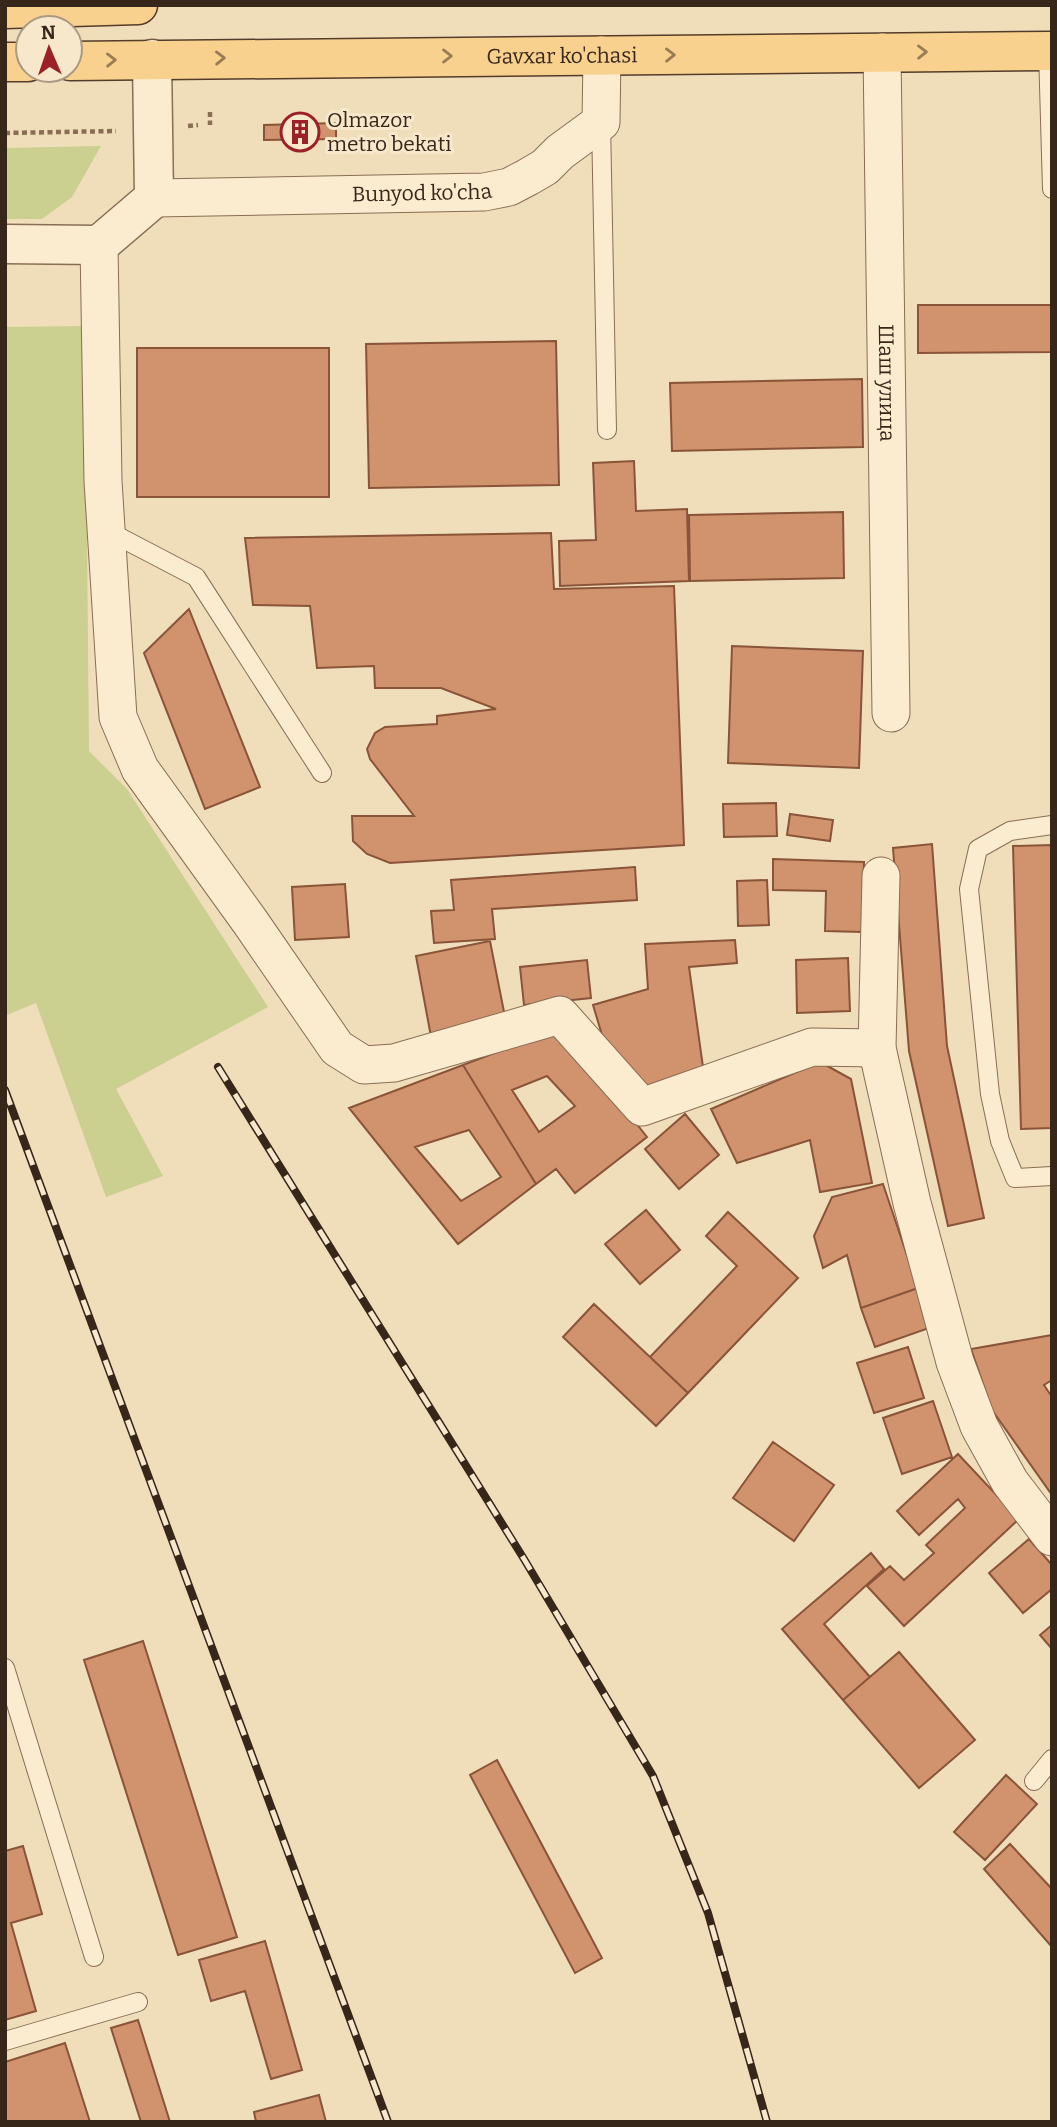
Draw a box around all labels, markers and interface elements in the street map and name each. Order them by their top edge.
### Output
north arrow [14,14,84,84]
text: N [41,21,56,44]
street label: Gavxar ko'chasi [486,42,638,70]
one-way arrow [917,44,928,60]
one-way arrow [665,47,676,62]
one-way arrow [443,48,453,64]
one-way arrow [215,50,226,66]
one-way arrow [106,52,117,67]
place label: Olmazor metro bekati [327,107,452,157]
building icon: Olmazor metro bekati [279,111,321,153]
street label: Bunyod ko'cha [352,178,495,207]
street label: Шаш улица [873,324,900,442]

